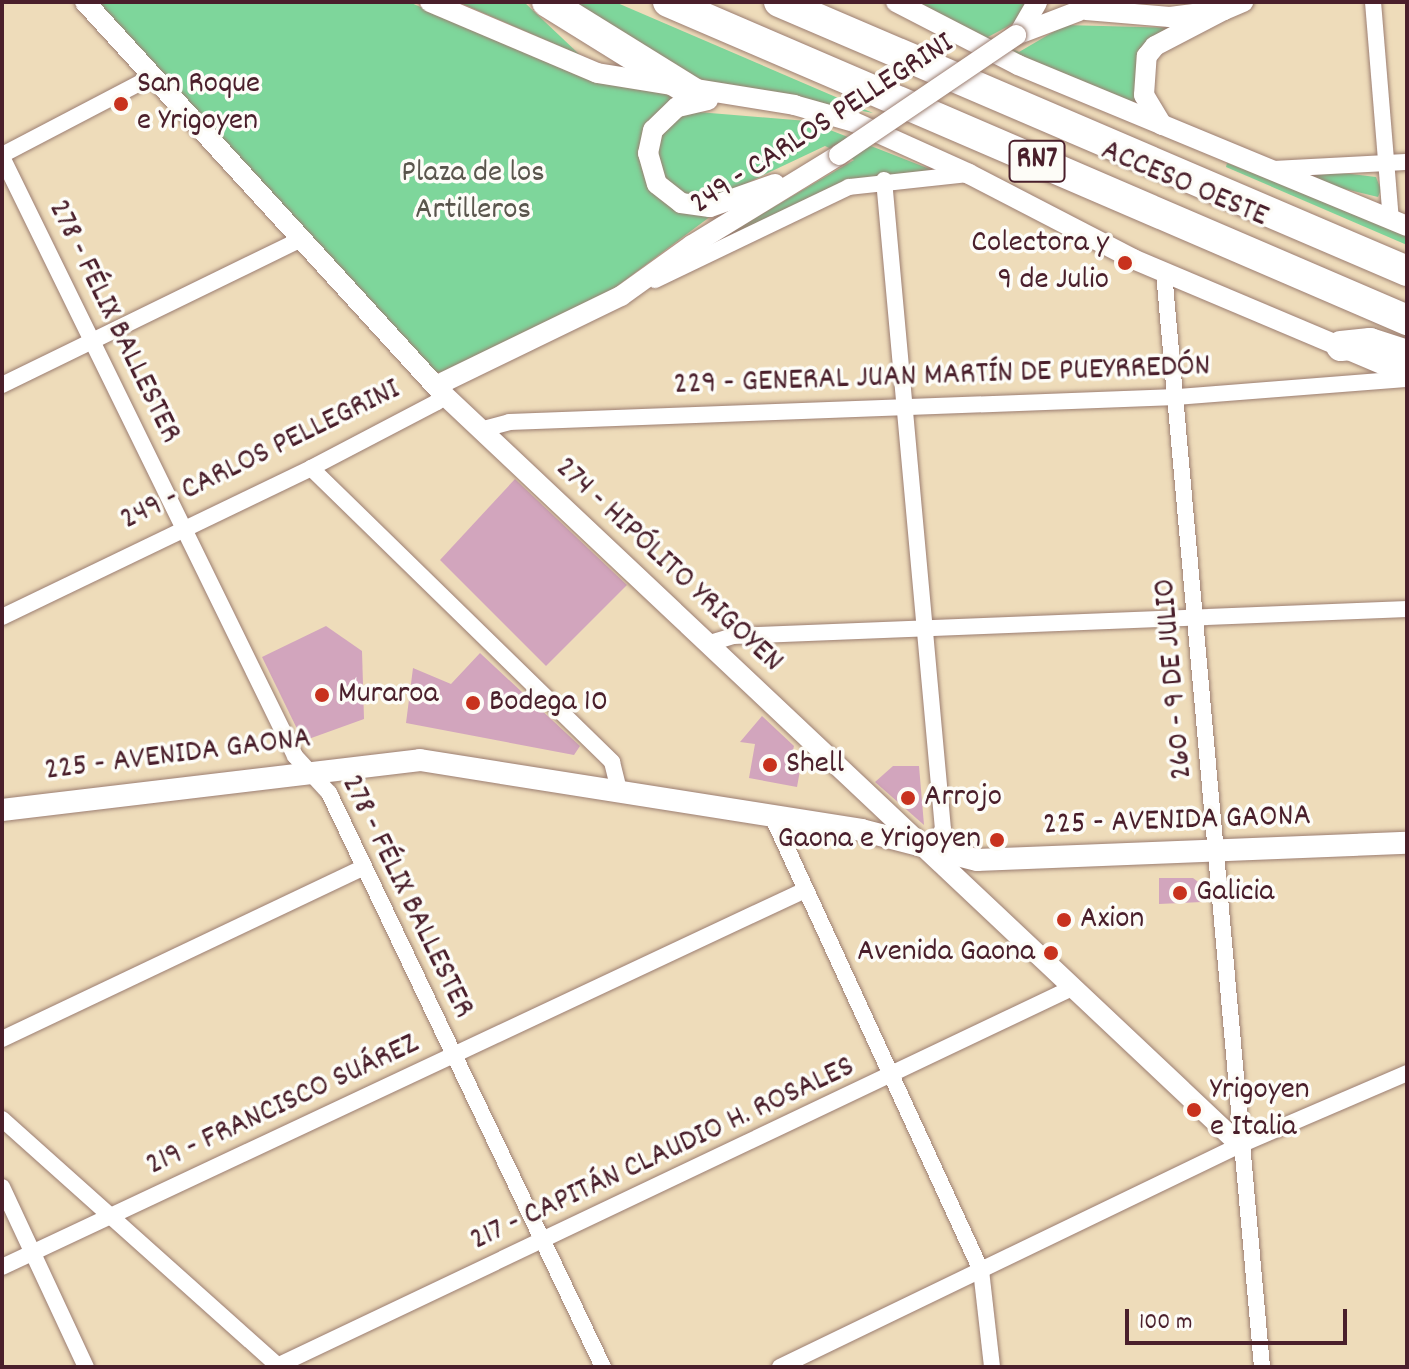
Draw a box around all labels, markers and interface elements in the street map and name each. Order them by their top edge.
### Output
street label: 249 - CARLOS PELLEGRINI [684,25,962,225]
place label: San Roque e Yrigoyen [137,67,260,142]
marker: San Roque e Yrigoyen [112,95,130,113]
street label: ACCESO OESTE [1095,133,1273,237]
road number: RN7 [1007,135,1067,187]
park label: Plaza de los Artilleros [401,156,545,231]
street label: 278 - FÉLIX BALLESTER [38,194,188,450]
place label: Colectora y 9 de Julio [971,226,1109,301]
marker: Colectora y 9 de Julio [1116,254,1134,272]
street label: 229 - GENERAL JUAN MARTÍN DE PUEYRREDÓN [673,348,1211,406]
street label: 249 - CARLOS PELLEGRINI [115,372,407,540]
street label: 274 - HIPÓLITO YRIGOYEN [546,450,790,682]
street label: 260 - 9 DE JULIO [1147,577,1203,781]
place label: Muraroa [338,676,439,714]
place label: Bodega 10 [489,684,608,722]
marker: Muraroa [313,686,331,704]
marker: Bodega 10 [464,694,482,712]
street label: 225 - AVENIDA GAONA [43,721,313,791]
place label: Shell [786,746,844,784]
marker: Shell [761,756,779,774]
street label: 278 - FÉLIX BALLESTER [331,769,481,1025]
place label: Arrojo [924,779,1002,817]
marker: Arrojo [899,789,917,807]
street label: 225 - AVENIDA GAONA [1042,798,1312,846]
place label: Gaona e Yrigoyen [778,821,981,859]
marker: Gaona e Yrigoyen [988,831,1006,849]
place label: Galicia [1196,874,1274,912]
marker: Galicia [1171,884,1189,902]
place label: Axion [1080,901,1144,939]
marker: Axion [1055,911,1073,929]
place label: Avenida Gaona [857,934,1035,972]
marker: Avenida Gaona [1042,944,1060,962]
street label: 219 - FRANCISCO SUÁREZ [141,1026,425,1186]
street label: 217 - CAPITÁN CLAUDIO H. ROSALES [465,1049,861,1261]
place label: Yrigoyen e Italia [1210,1073,1310,1148]
marker: Yrigoyen e Italia [1185,1101,1203,1119]
scale bar [1129,1293,1351,1343]
text: 100 m [1139,1306,1192,1340]

